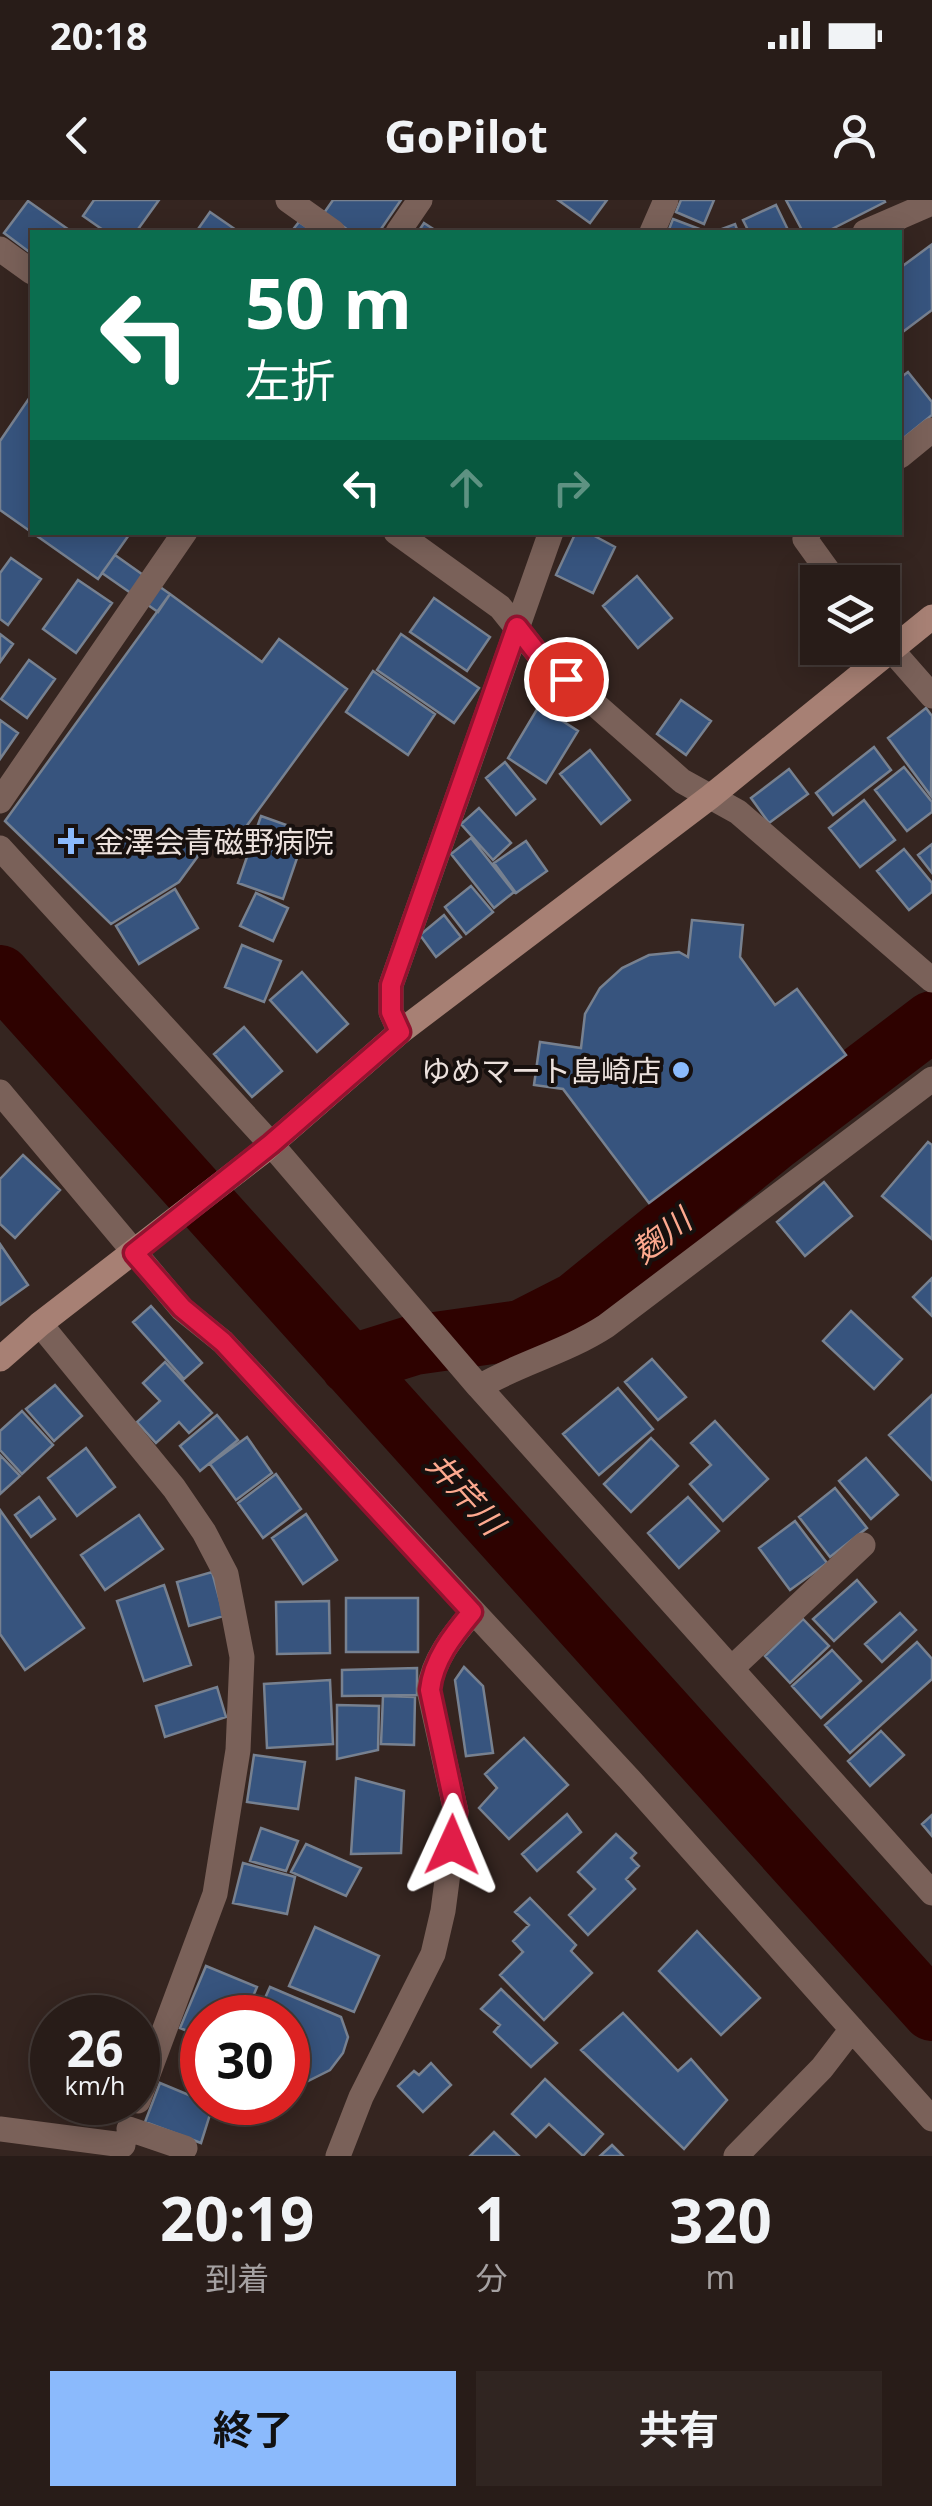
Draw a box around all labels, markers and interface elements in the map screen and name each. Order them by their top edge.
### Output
text: 20:18 [50,9,148,61]
text: GoPilot [384,105,548,166]
icon: back [50,108,105,163]
icon: person [827,108,882,163]
text: 50 m [245,254,412,350]
icon: left [80,270,210,400]
text: 左折 [245,349,335,410]
icon: left [334,460,389,515]
icon: ahead [439,460,494,515]
icon: right [544,460,599,515]
map controls [800,565,900,665]
button: layers [800,565,900,665]
pin [524,637,609,722]
icon: arrive [539,652,594,707]
place label: 金澤会青磁野病院 [94,821,334,862]
marker: 金澤会青磁野病院 [58,828,84,854]
place label: ゆめマート島崎店 [421,1050,661,1091]
marker: ゆめマート島崎店 [670,1059,692,1081]
water label: 麹川 [623,1197,702,1272]
water label: 井芹川 [418,1443,516,1545]
position arrow [400,1793,504,1897]
speed limit sign: 30 [180,1995,310,2125]
text: 26 [66,2014,124,2082]
text: km/h [65,2068,125,2102]
text: 20:19 [160,2177,314,2259]
text: 1 [475,2177,509,2259]
text: 320 [669,2179,772,2261]
text: m [706,2255,735,2298]
text: 到着 [205,2256,269,2299]
text: 分 [476,2256,508,2299]
button: 終了 [50,2371,456,2486]
button: 共有 [476,2371,882,2486]

